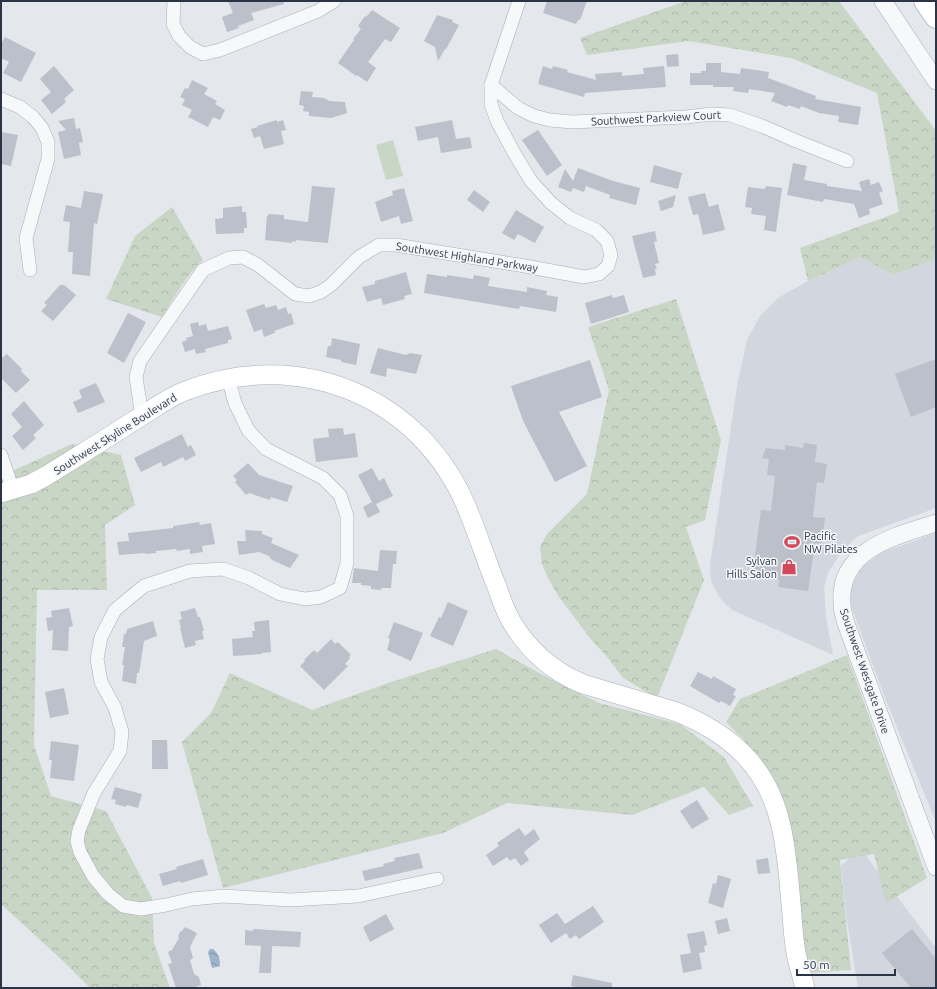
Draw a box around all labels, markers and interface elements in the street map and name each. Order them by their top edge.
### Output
street label: Southwest Parkview Court [591,109,722,127]
street label: Southwest Highland Parkway [395,240,539,274]
street label: Southwest Skyline Boulevard [51,391,179,477]
place label: Pacific NW Pilates [804,530,858,555]
sports icon: Pacific NW Pilates [783,533,801,551]
place label: Sylvan Hills Salon [727,555,777,580]
shop icon: Sylvan Hills Salon [780,558,798,576]
street label: Southwest Westgate Drive [838,607,892,735]
scale bar [797,951,895,977]
text: 50 m [803,958,830,971]

